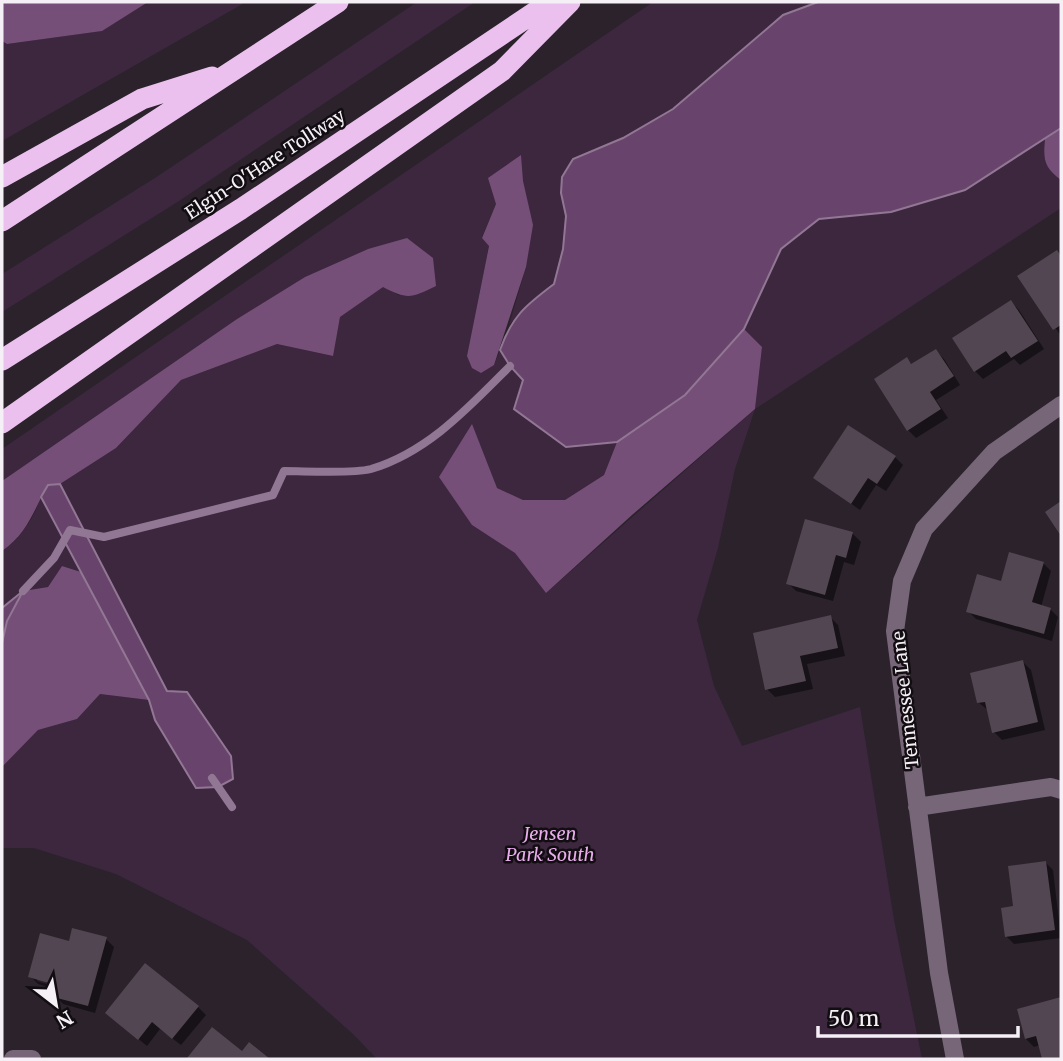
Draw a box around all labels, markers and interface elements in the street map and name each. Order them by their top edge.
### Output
street label: Elgin-O'Hare Tollway [181,103,350,224]
street label: Tennessee Lane [886,630,924,770]
park label: Jensen Park South [505,822,595,866]
north arrow [21,970,91,1040]
scale bar [818,995,1018,1038]
text: N [52,1005,77,1034]
text: 50 m [828,1005,879,1032]

